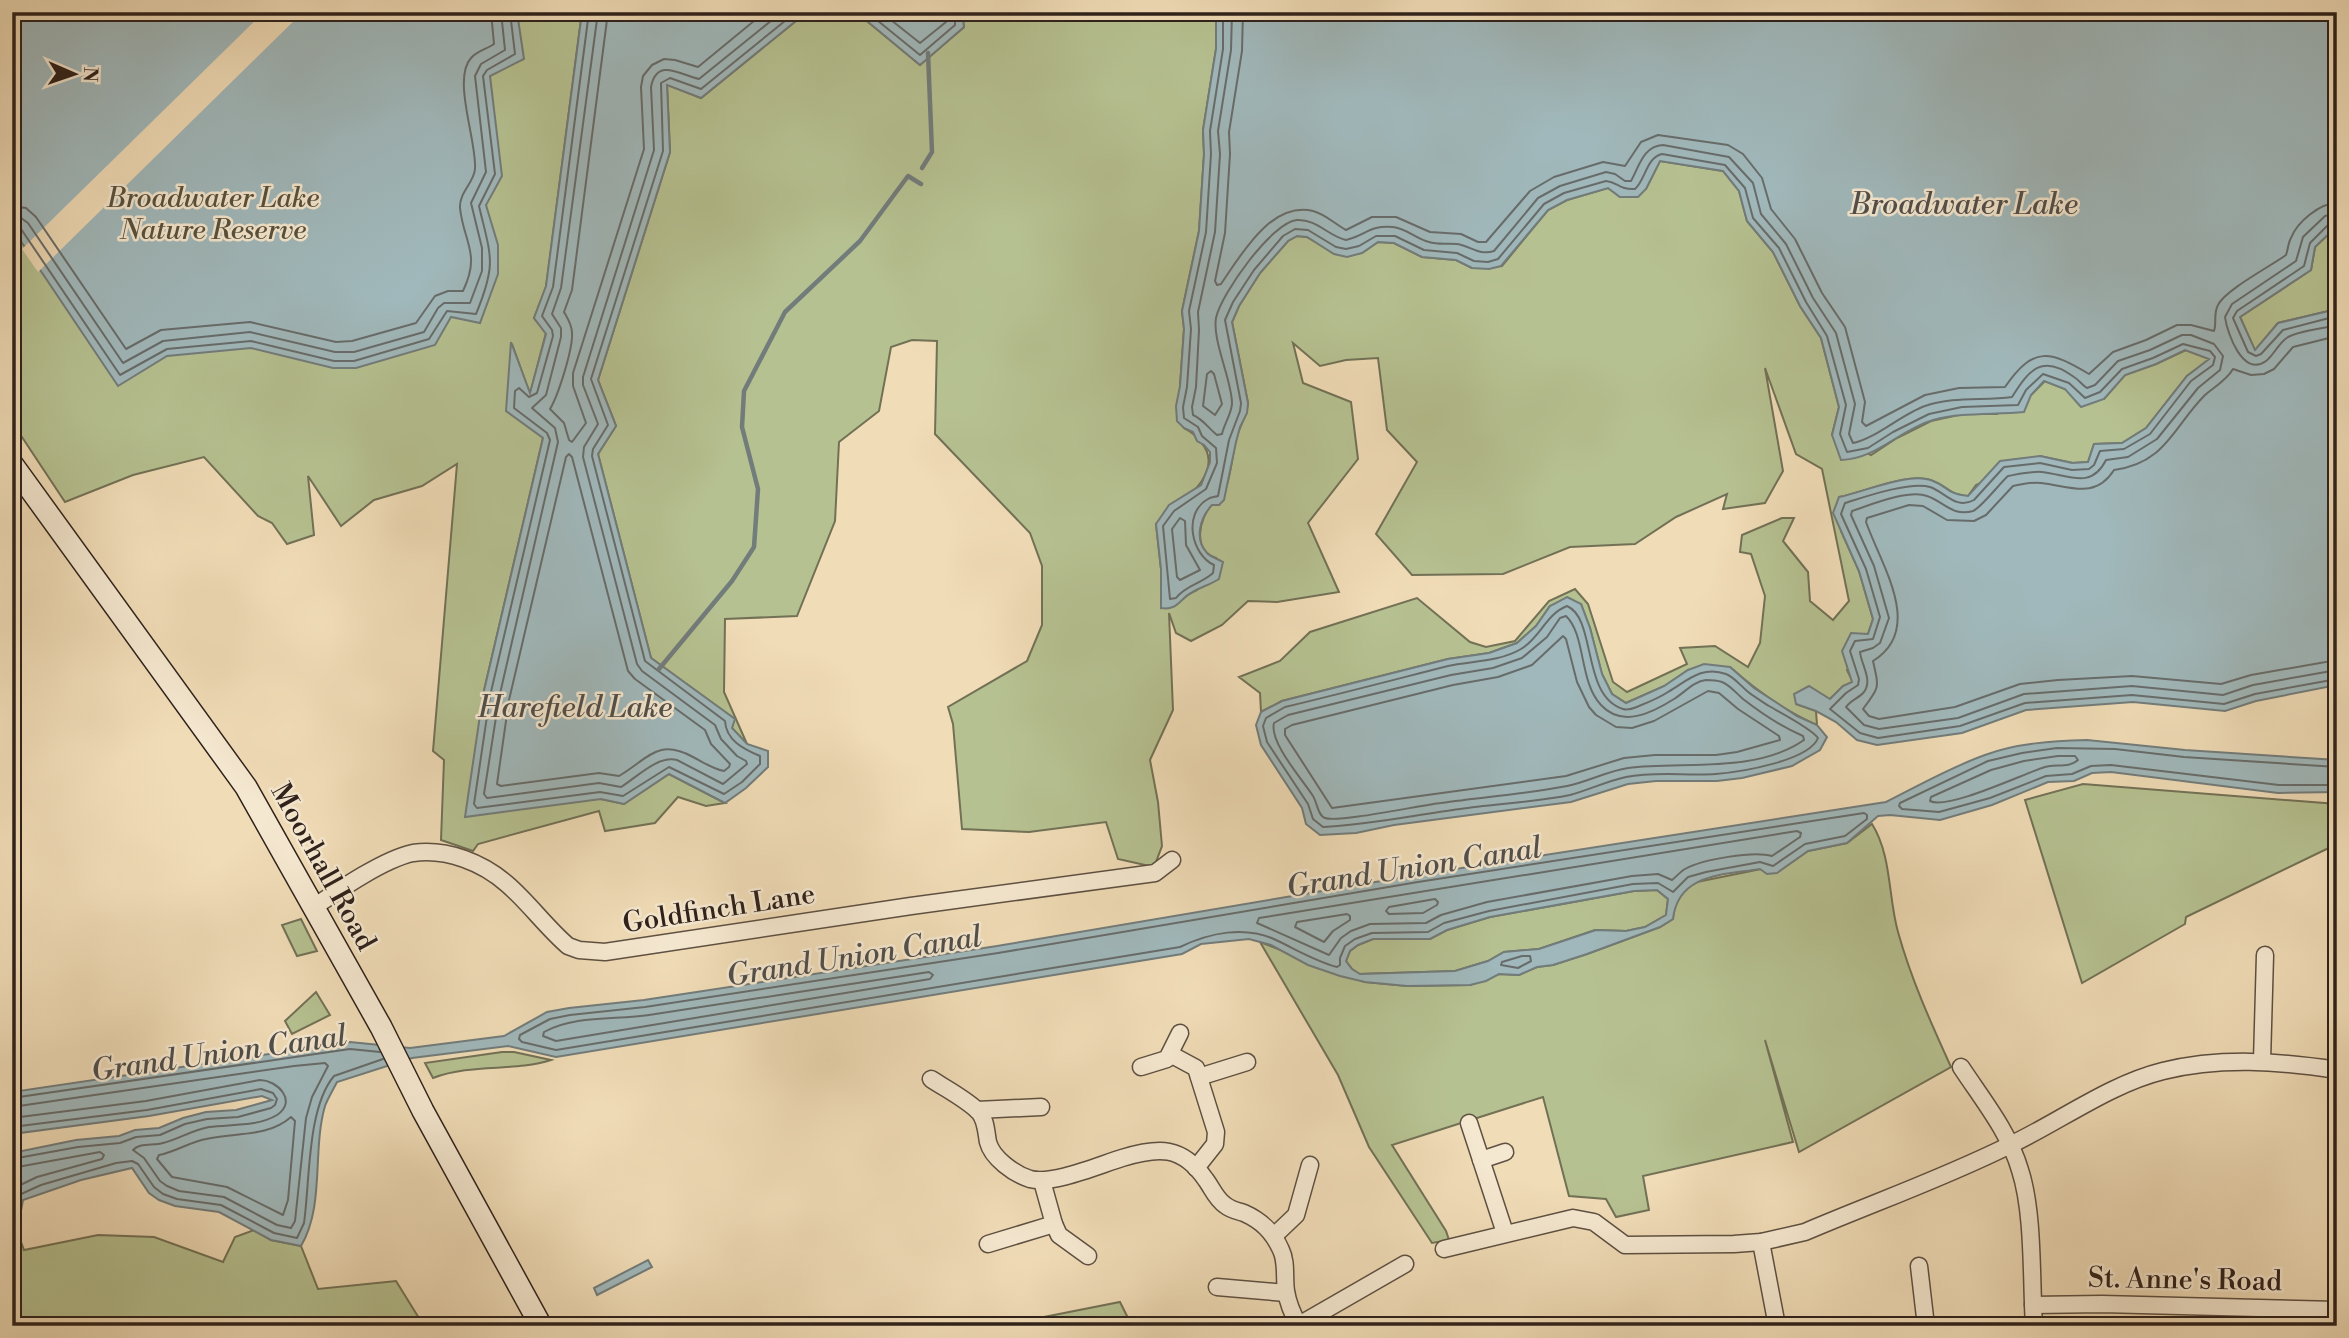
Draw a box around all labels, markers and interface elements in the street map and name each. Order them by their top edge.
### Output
north arrow [38,38,108,108]
text: N [78,67,102,82]
park label: Broadwater Lake Nature Reserve [106,181,319,248]
water label: Broadwater Lake [1849,186,2078,224]
water label: Harefield Lake [477,689,672,727]
street label: Moorhall Road [263,777,383,957]
water label: Grand Union Canal [1284,829,1545,907]
street label: Goldfinch Lane [620,877,818,941]
water label: Grand Union Canal [724,918,985,996]
water label: Grand Union Canal [89,1017,350,1091]
street label: St. Anne's Road [2088,1261,2282,1299]

